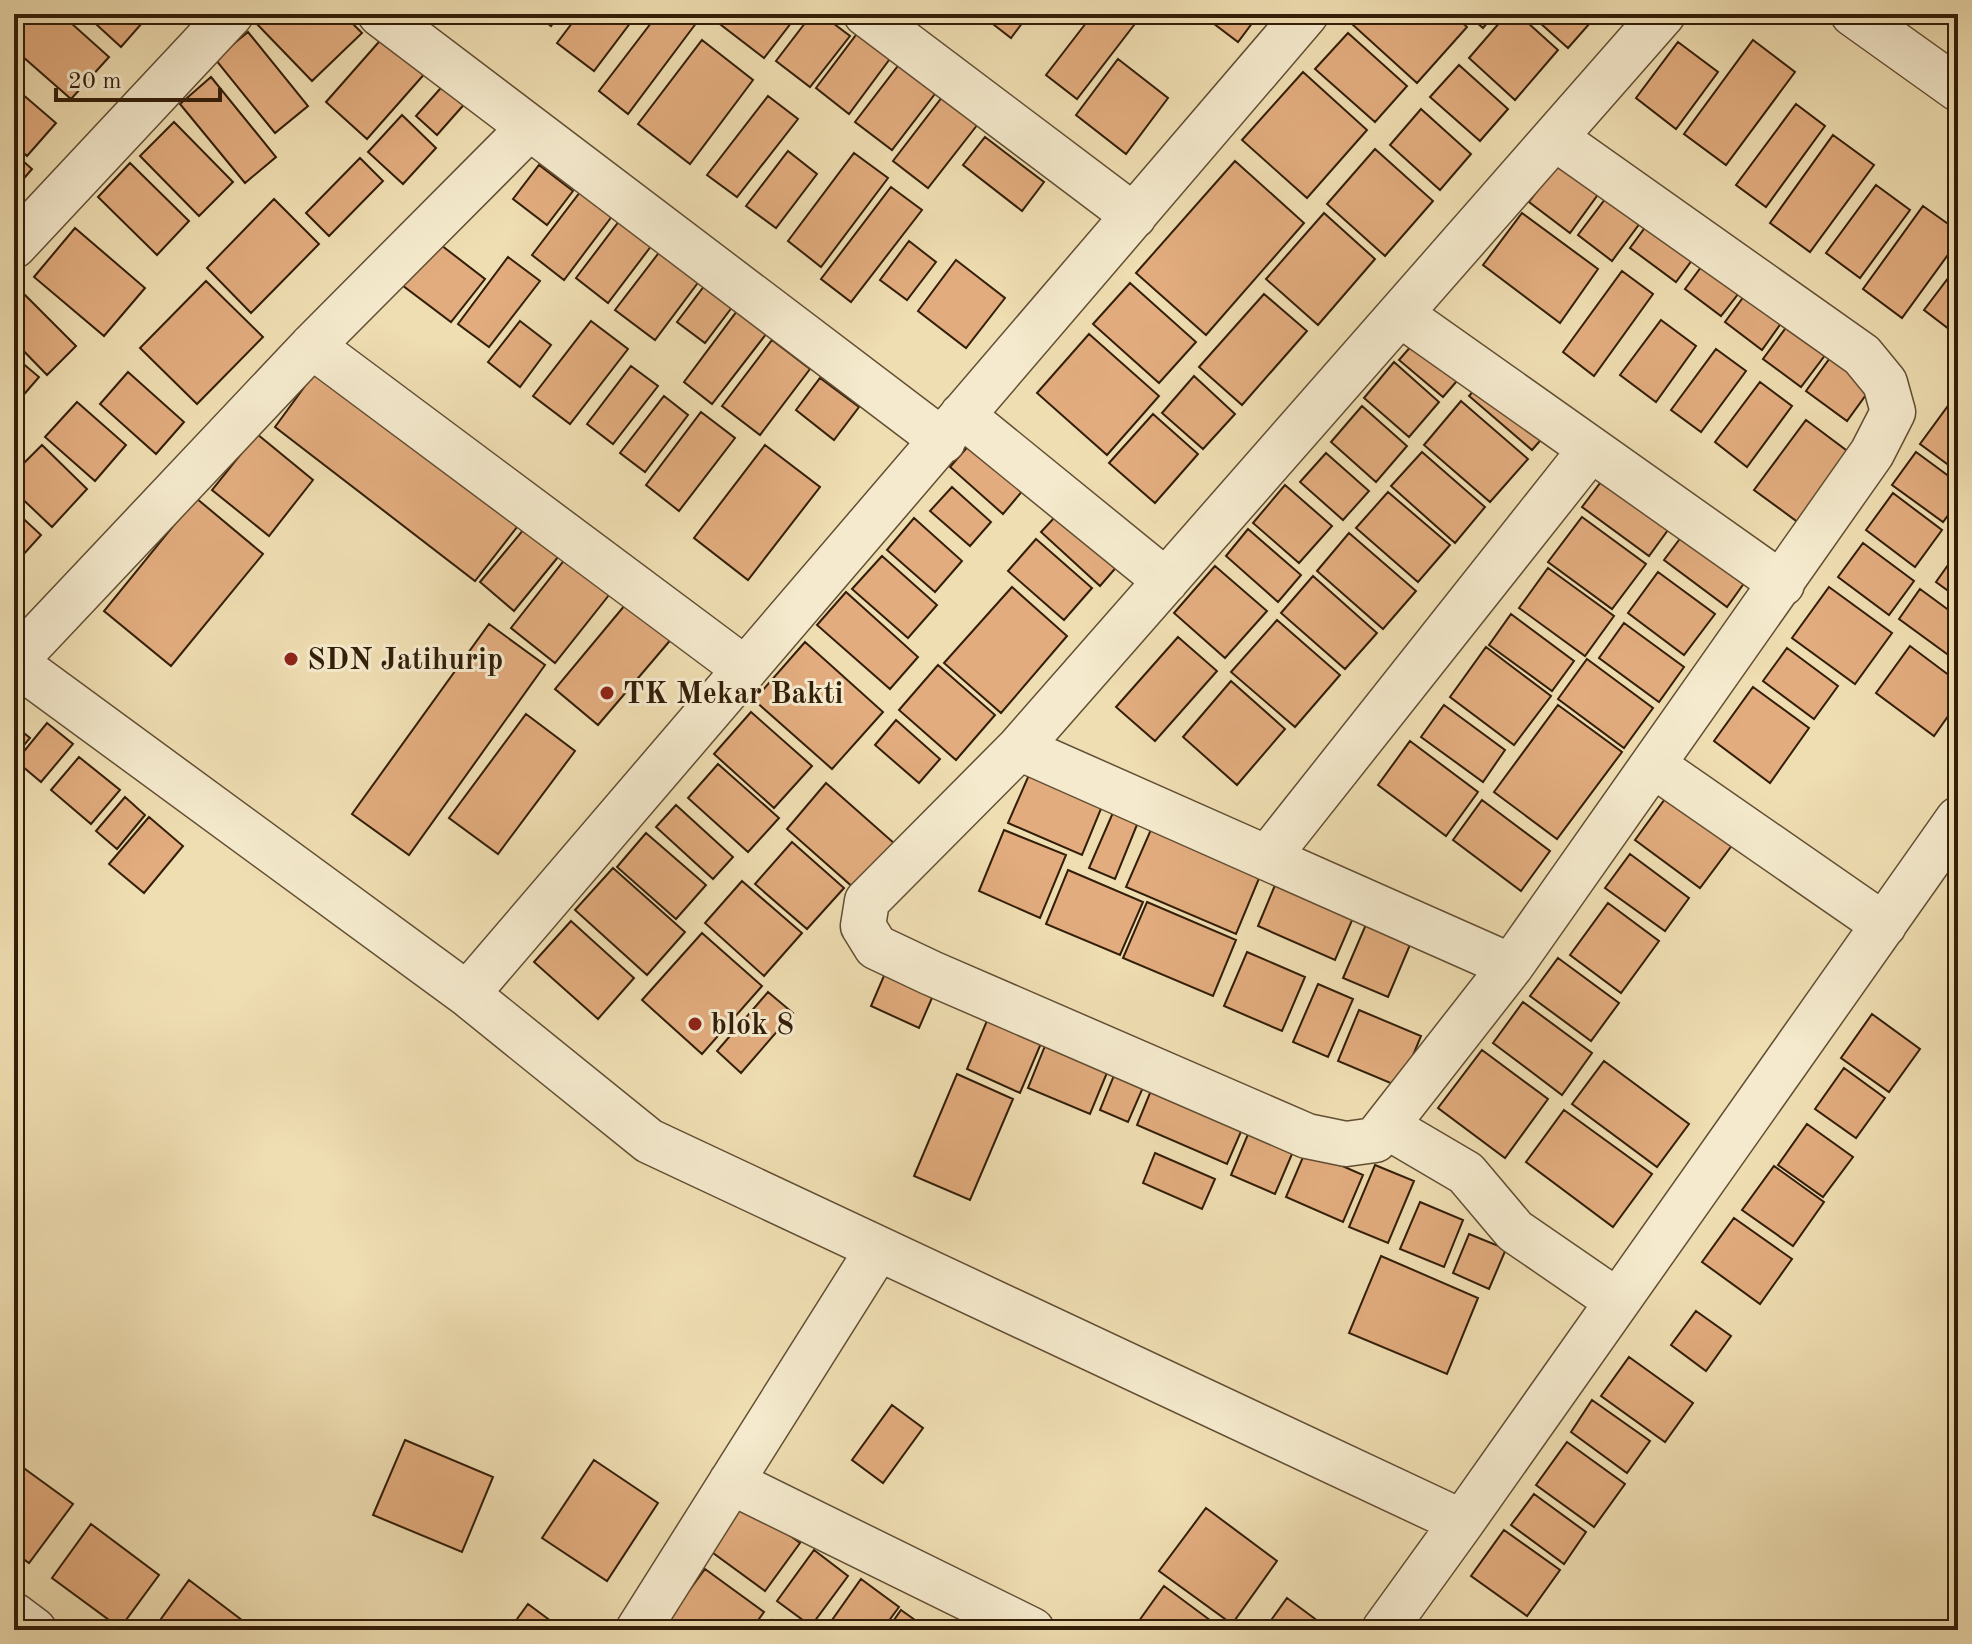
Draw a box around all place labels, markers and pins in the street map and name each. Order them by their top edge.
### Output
place label: SDN Jatihurip [307,646,503,676]
marker: SDN Jatihurip [282,650,300,668]
place label: TK Mekar Bakti [623,680,843,710]
marker: TK Mekar Bakti [598,684,616,702]
place label: blok 8 [711,1011,794,1041]
marker: blok 8 [686,1015,704,1033]

